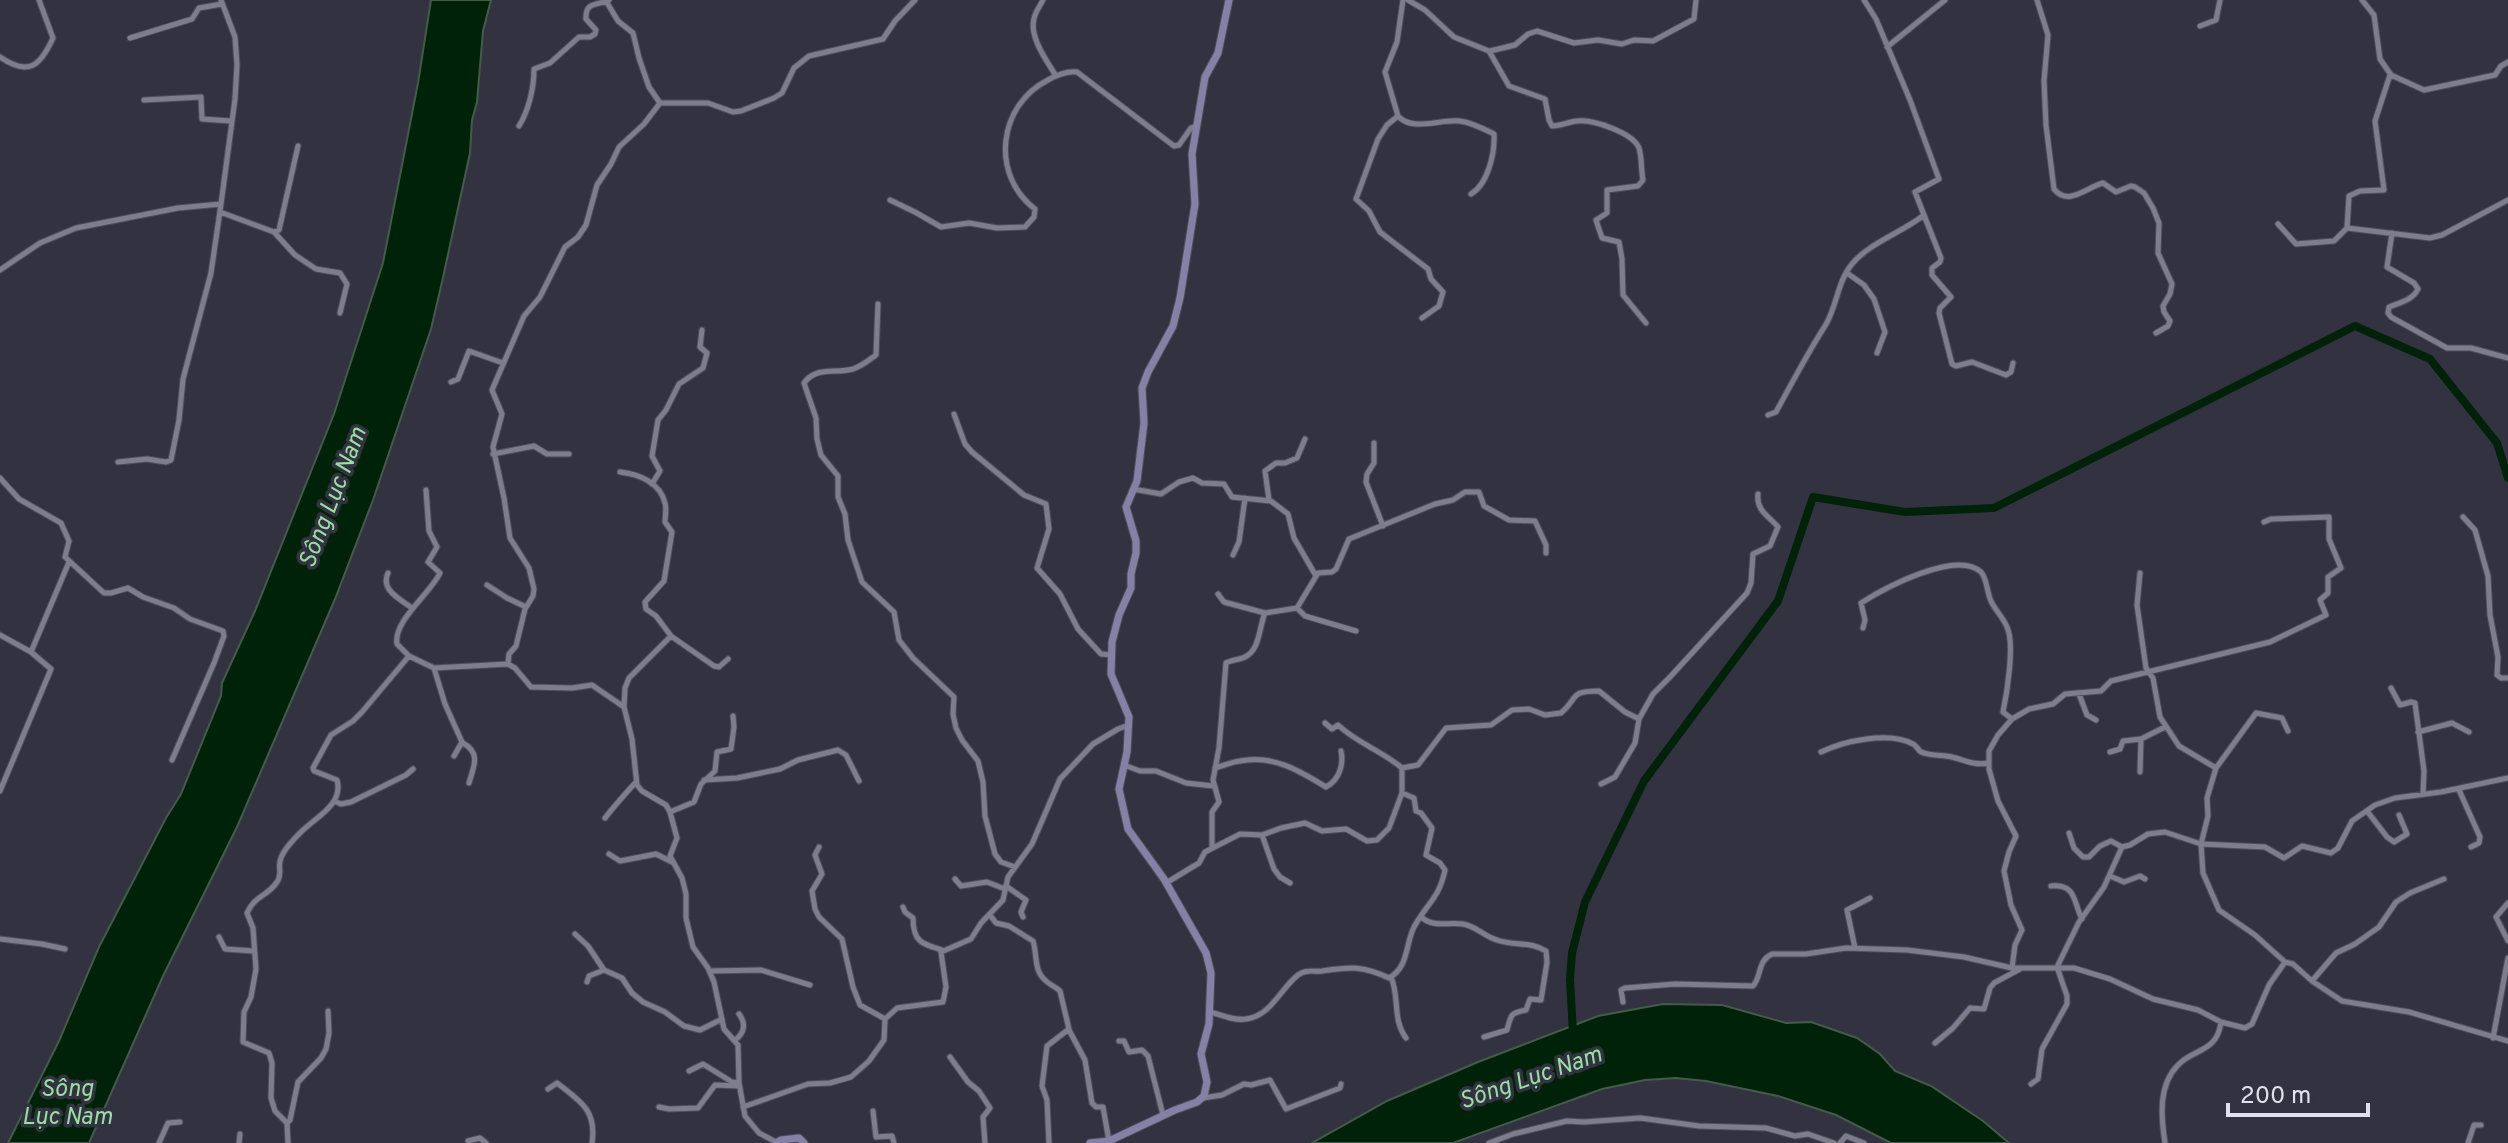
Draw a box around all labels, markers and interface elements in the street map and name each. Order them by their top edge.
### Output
water label: Sông Lục Nam [293,423,375,573]
water label: Sông Lục Nam [1456,1040,1607,1117]
scale bar [2228,1067,2368,1117]
water label: Sông Lục Nam [22,1075,113,1133]
text: 200 m [2240,1082,2311,1112]

